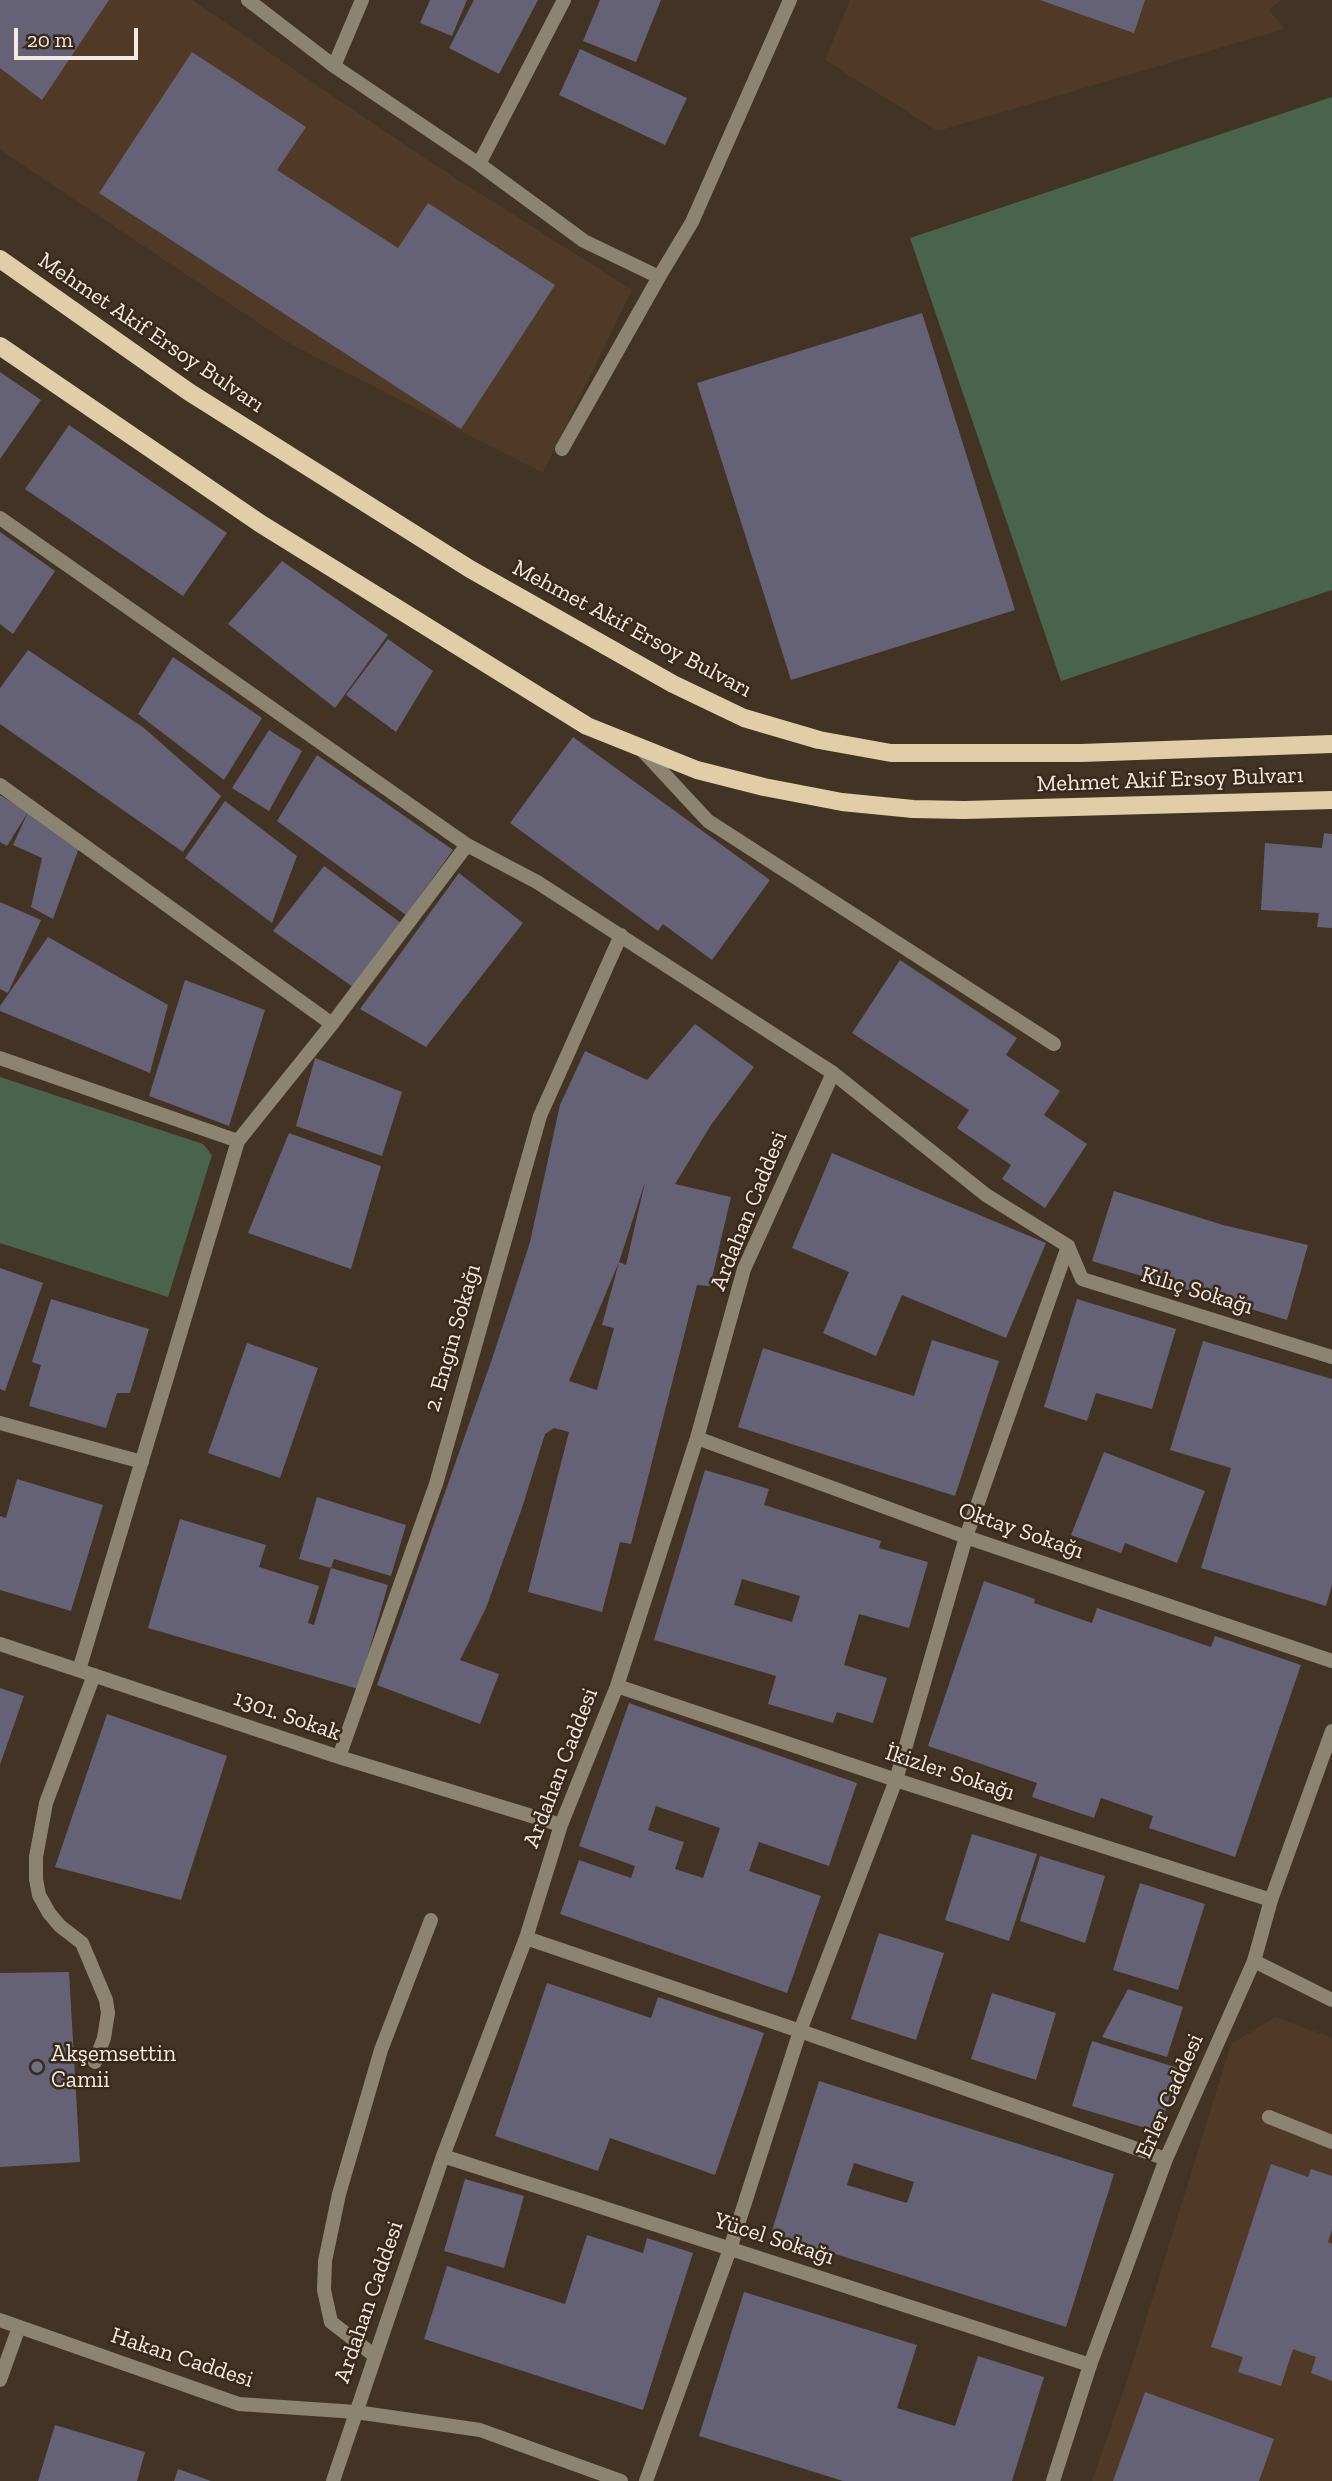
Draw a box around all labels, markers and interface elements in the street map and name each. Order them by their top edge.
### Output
scale bar [18,14,142,58]
text: 20 m [27,27,73,52]
street label: Mehmet Akif Ersoy Bulvarı [33,247,269,419]
street label: Mehmet Akif Ersoy Bulvarı [508,554,756,704]
street label: Mehmet Akif Ersoy Bulvarı [1036,762,1304,798]
street label: Ardahan Caddesi [705,1127,793,1295]
street label: 2. Engin Sokağı [419,1261,487,1415]
street label: Kılıç Sokağı [1138,1261,1256,1321]
street label: Oktay Sokağı [955,1497,1087,1565]
street label: Ardahan Caddesi [518,1684,604,1852]
street label: 1301. Sokak [230,1685,344,1747]
street label: İkizler Sokağı [882,1739,1018,1807]
street label: Erler Caddesi [1130,2029,1210,2163]
place label: Akşemsettin Camii [51,2040,176,2094]
marker: Akşemsettin Camii [29,2059,45,2075]
street label: Yücel Sokağı [710,2207,838,2271]
street label: Ardahan Caddesi [328,2218,410,2386]
street label: Hakan Caddesi [107,2322,257,2394]

